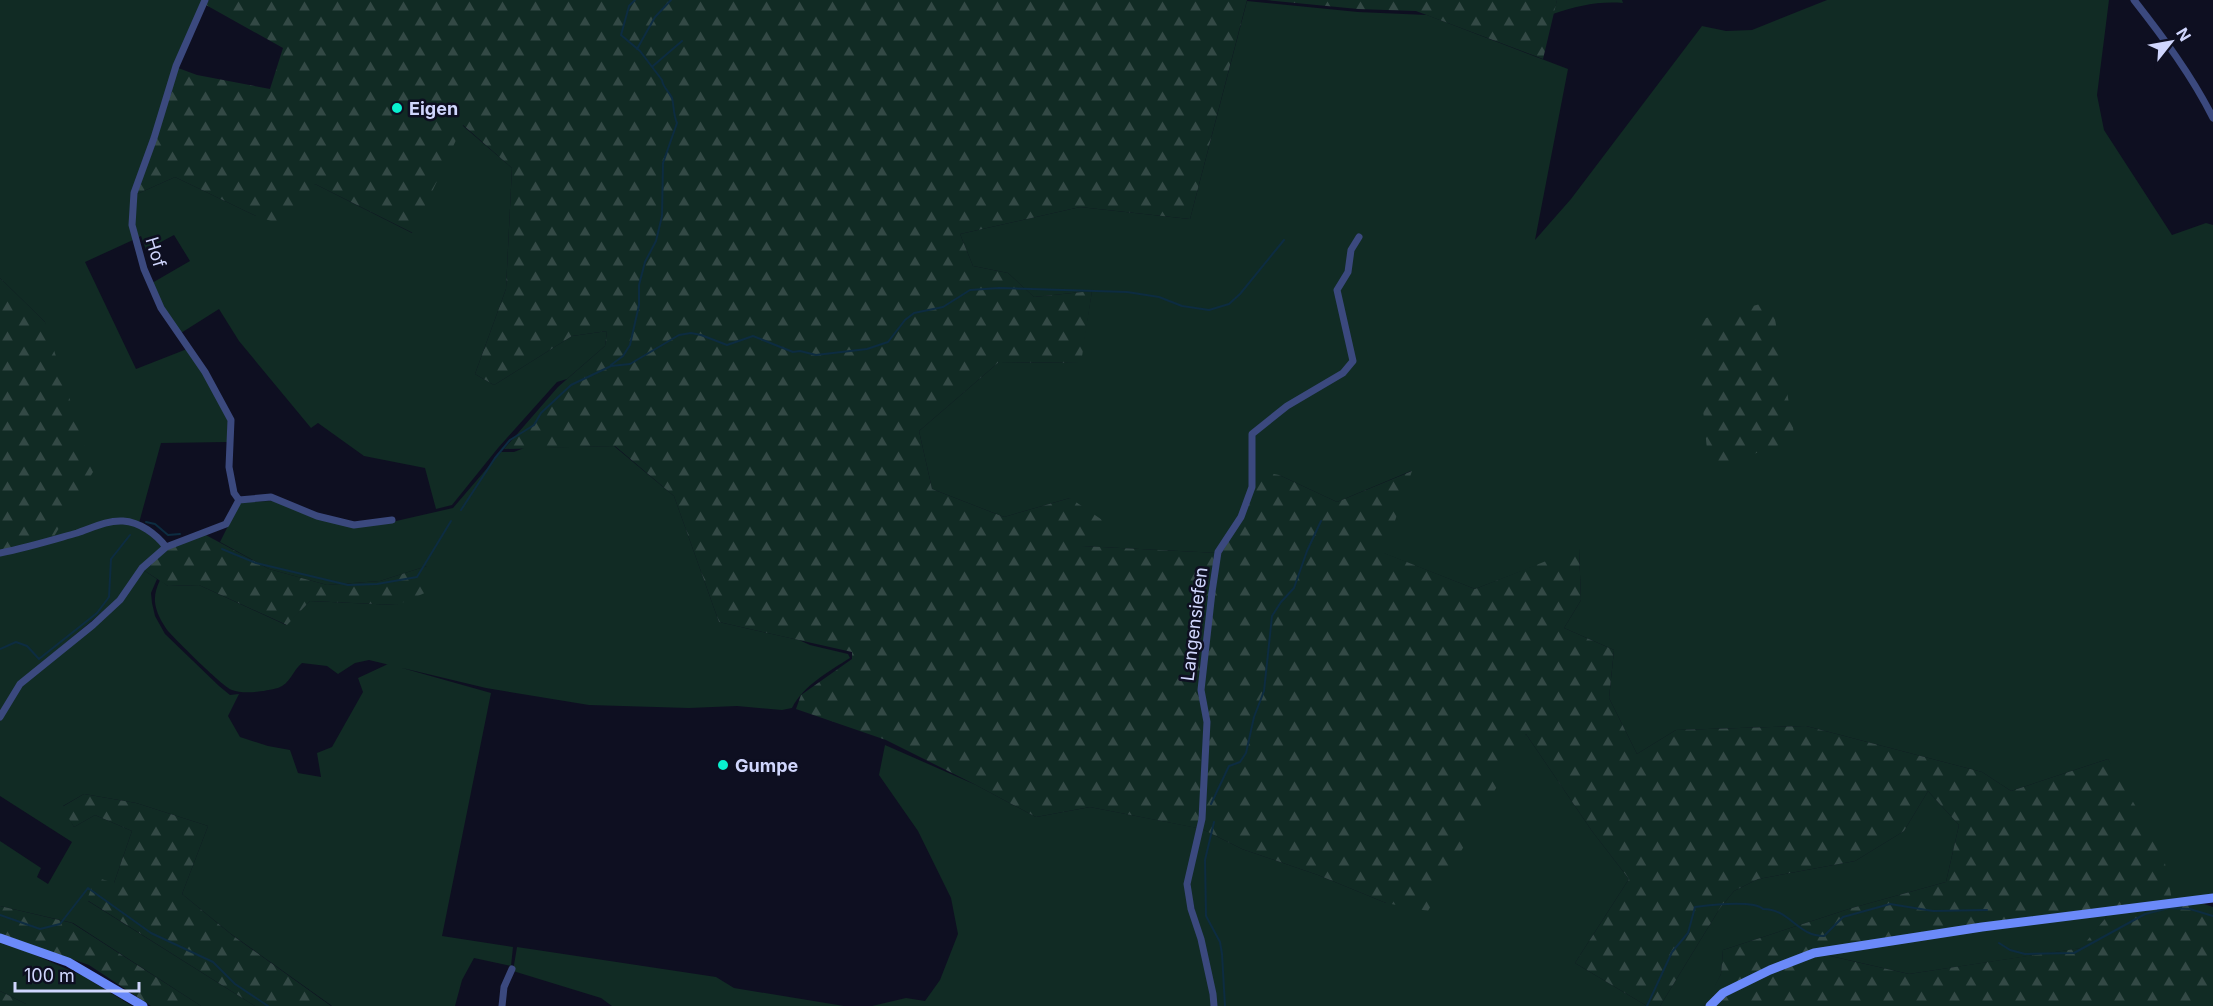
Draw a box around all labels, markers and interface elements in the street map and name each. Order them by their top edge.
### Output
north arrow [2141,12,2201,72]
text: N [2172,24,2196,45]
place label: Eigen [409,98,458,119]
marker: Eigen [390,101,404,115]
street label: Hof [141,234,171,270]
street label: Langensiefen [1177,566,1211,682]
place label: Gumpe [735,755,798,776]
marker: Gumpe [716,758,730,772]
scale bar [15,955,140,993]
text: 100 m [24,965,75,986]

